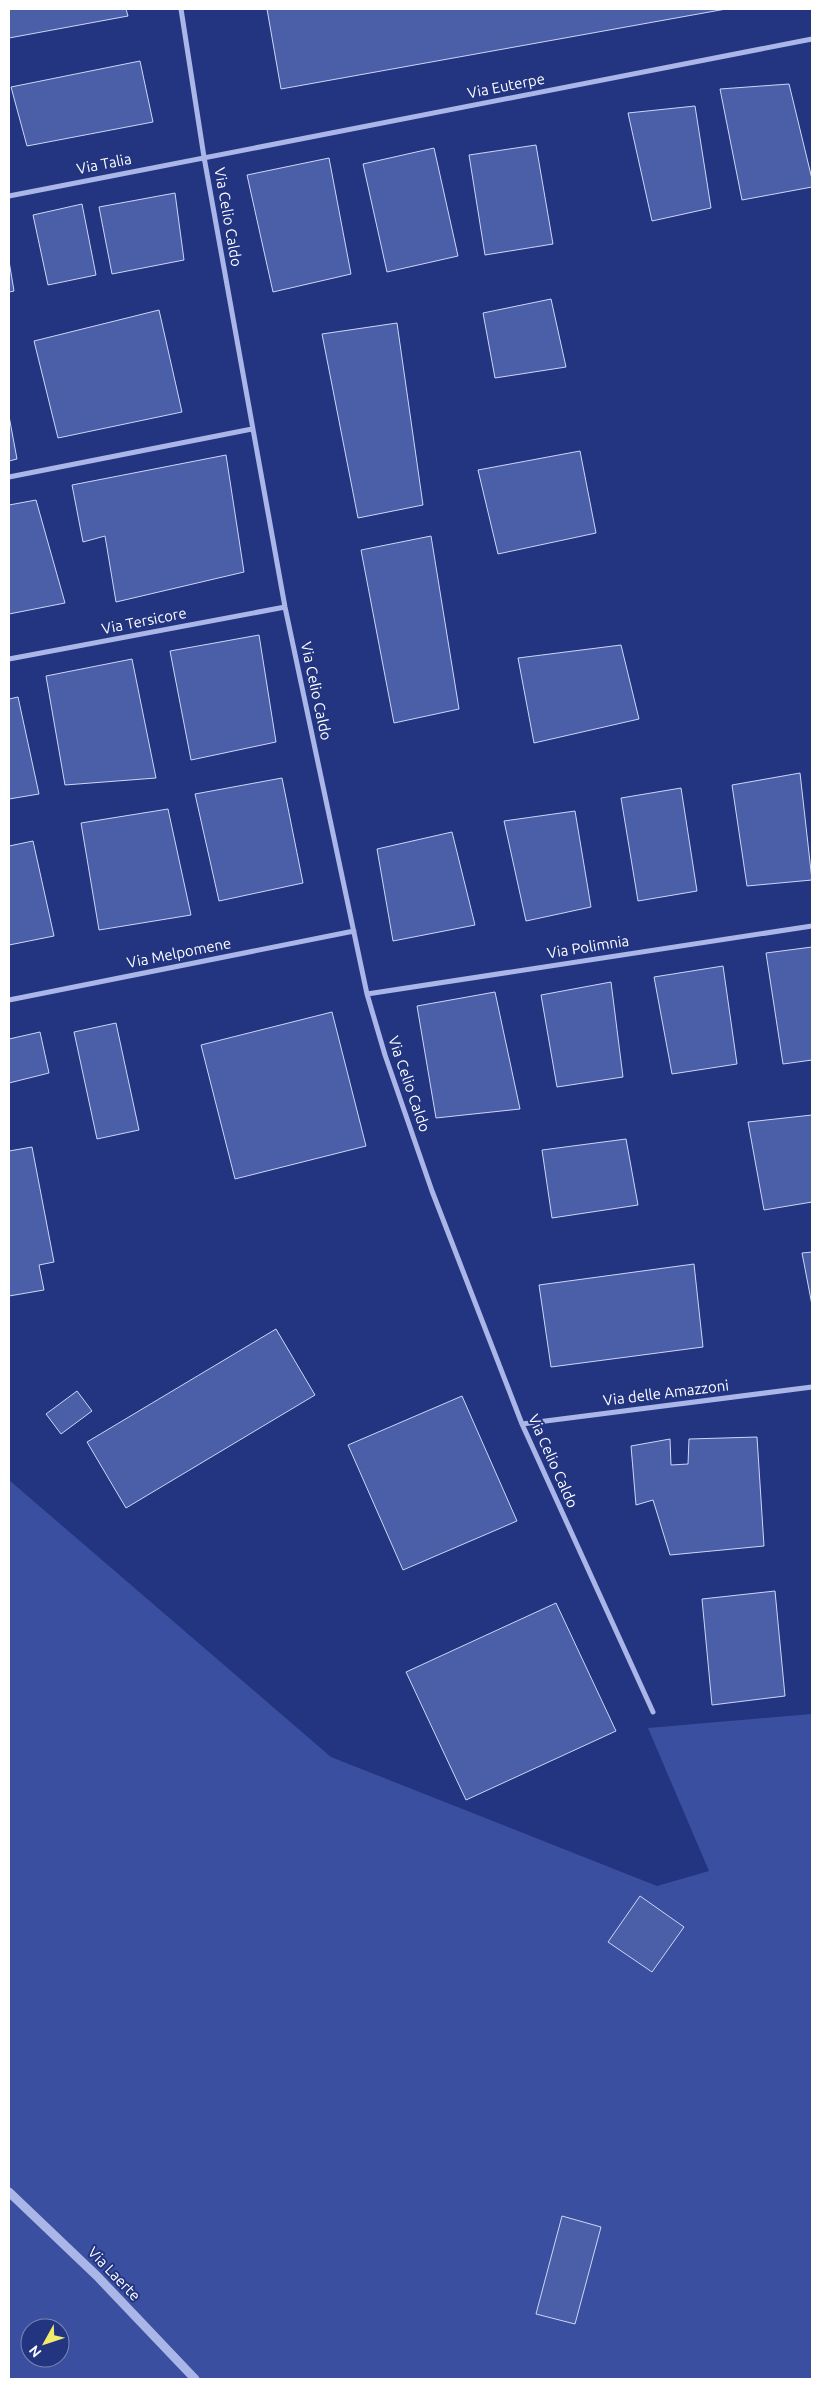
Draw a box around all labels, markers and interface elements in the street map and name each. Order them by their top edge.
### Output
street label: Via Euterpe [466,70,546,101]
street label: Via Talia [75,150,133,177]
street label: Via Celio Caldo [211,166,246,268]
street label: Via Tersicore [100,604,188,637]
street label: Via Celio Caldo [298,640,335,742]
street label: Via Polimnia [546,932,630,961]
street label: Via Melpomene [125,934,232,971]
street label: Via Celio Caldo [385,1034,434,1134]
street label: Via delle Amazzoni [602,1376,730,1409]
street label: Via Celio Caldo [525,1411,582,1510]
street label: Via Laerte [85,2243,144,2304]
north arrow [20,2318,70,2368]
text: N [26,2342,45,2361]

